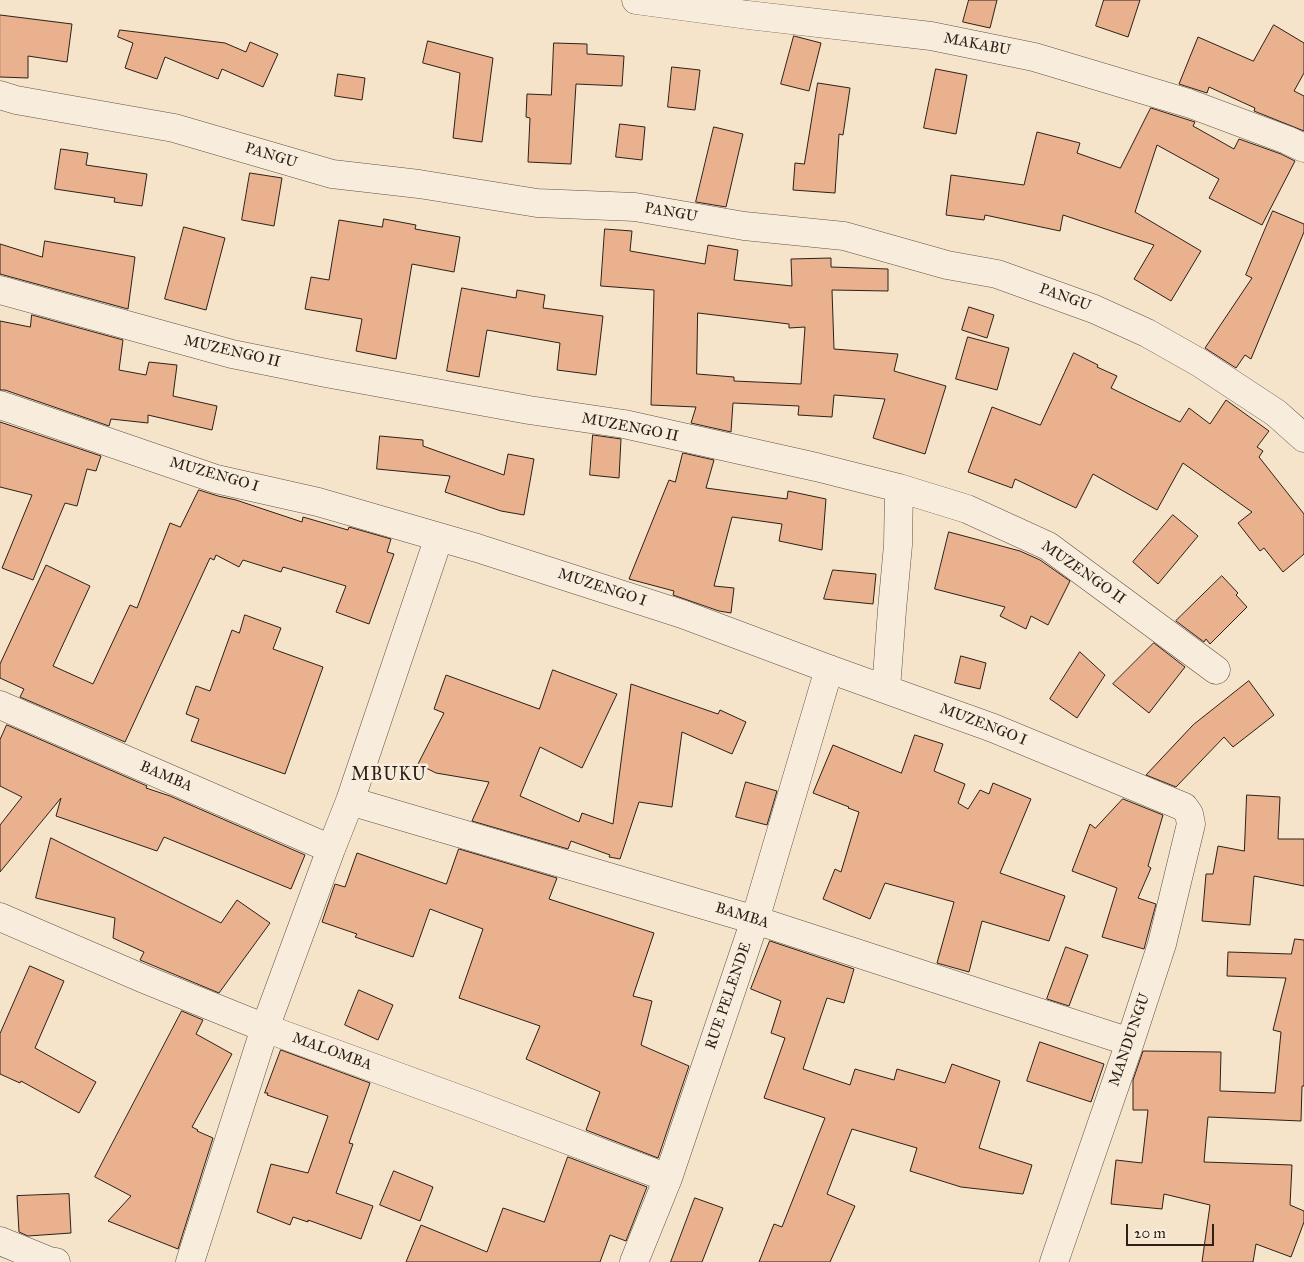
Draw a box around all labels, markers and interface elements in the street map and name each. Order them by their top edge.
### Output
street label: MAKABU [942,30,1012,60]
street label: PANGU [243,140,299,172]
street label: PANGU [643,199,699,227]
street label: PANGU [1037,280,1093,316]
street label: MUZENGO II [182,332,282,372]
street label: MUZENGO II [580,410,680,446]
street label: MUZENGO I [167,454,261,496]
street label: MUZENGO II [1038,537,1128,609]
street label: MUZENGO I [555,565,649,611]
street label: MUZENGO I [937,700,1029,750]
street label: BAMBA [137,758,195,796]
district label: MBUKU [350,765,428,787]
street label: BAMBA [713,899,771,933]
street label: RUE PELENDE [702,940,756,1052]
street label: MANDUNGU [1106,991,1154,1089]
street label: MALOMBA [290,1029,374,1075]
scale bar [1129,1214,1216,1246]
text: 20 m [1134,1224,1166,1242]

